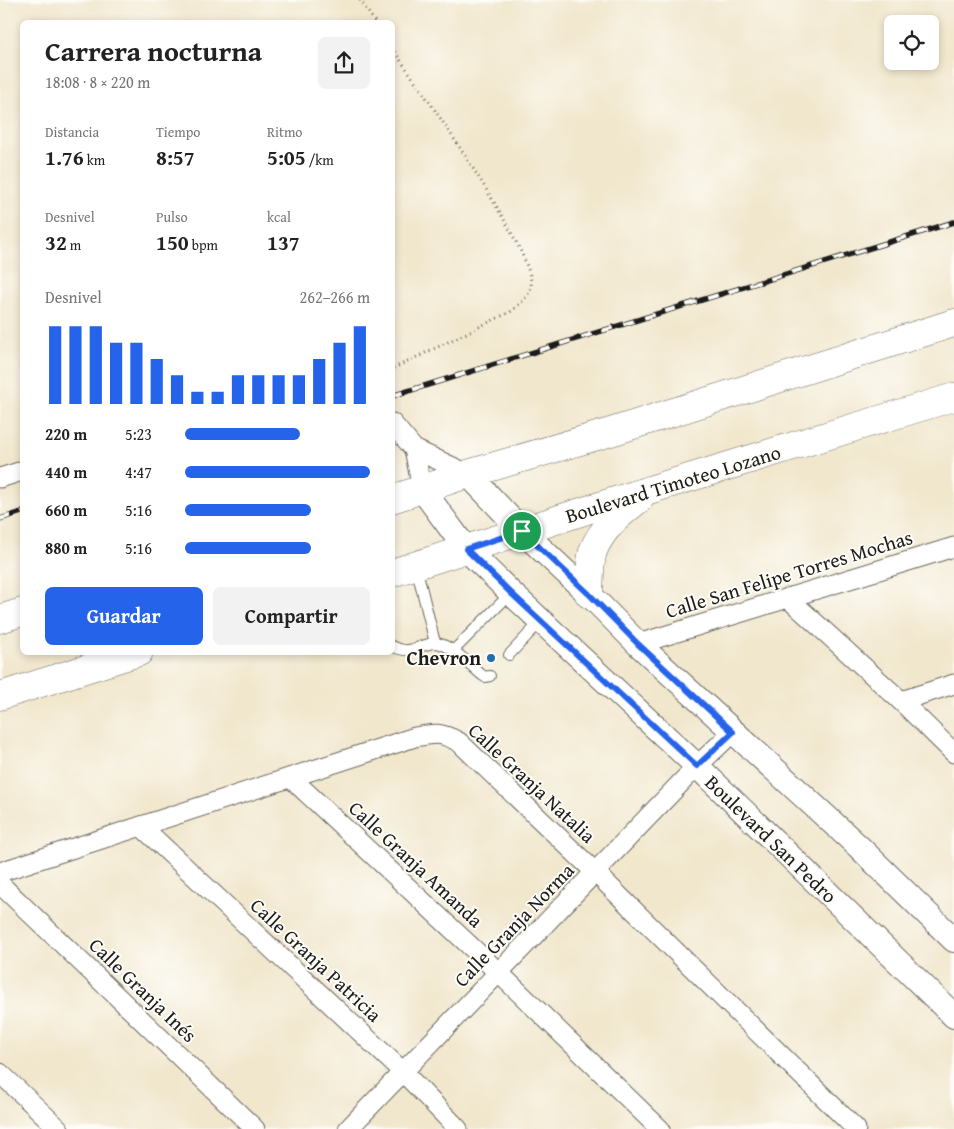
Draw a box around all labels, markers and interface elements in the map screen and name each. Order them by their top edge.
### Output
map controls [884,15,939,70]
button: locate [884,15,939,70]
text: Carrera nocturna [45,30,262,71]
button: share [318,37,370,89]
text: 18:08 · 8 × 220 m [45,70,150,94]
text: Distancia [45,122,99,142]
text: Tiempo [156,122,200,142]
text: Ritmo [267,122,303,142]
text: 1.76 [45,142,84,173]
text: 8:57 [156,142,195,173]
text: 5:05 [267,142,306,173]
text: km [84,150,105,170]
text: /km [306,150,334,170]
text: Desnivel [45,207,95,227]
text: Pulso [156,207,188,227]
text: kcal [267,207,291,227]
text: 32 [45,227,67,258]
text: 150 [156,227,189,258]
text: 137 [267,227,300,258]
text: m [67,235,81,255]
text: bpm [189,235,218,255]
text: Desnivel [45,285,102,309]
text: 262–266 m [300,285,370,309]
text: 220 m [45,422,87,446]
text: 5:23 [125,422,152,446]
street label: Boulevard Timoteo Lozano [562,437,784,530]
text: 440 m [45,460,87,484]
text: 4:47 [125,460,152,484]
text: 660 m [45,498,87,522]
text: 5:16 [125,498,152,522]
pin [501,510,543,552]
icon: arrive [508,517,536,545]
street label: Calle San Felipe Torres Mochas [662,522,916,625]
text: 880 m [45,536,87,560]
text: 5:16 [125,536,152,560]
button: Guardar [45,587,203,645]
button: Compartir [213,587,370,645]
place label: Chevron [406,643,481,672]
marker: Chevron [485,652,497,664]
street label: Calle Granja Natalia [462,716,603,850]
street label: Boulevard San Pedro [699,768,844,909]
street label: Calle Granja Amanda [343,794,490,934]
street label: Calle Granja Norma [447,856,581,993]
street label: Calle Granja Patricia [244,891,389,1029]
street label: Calle Granja Inés [83,931,204,1049]

